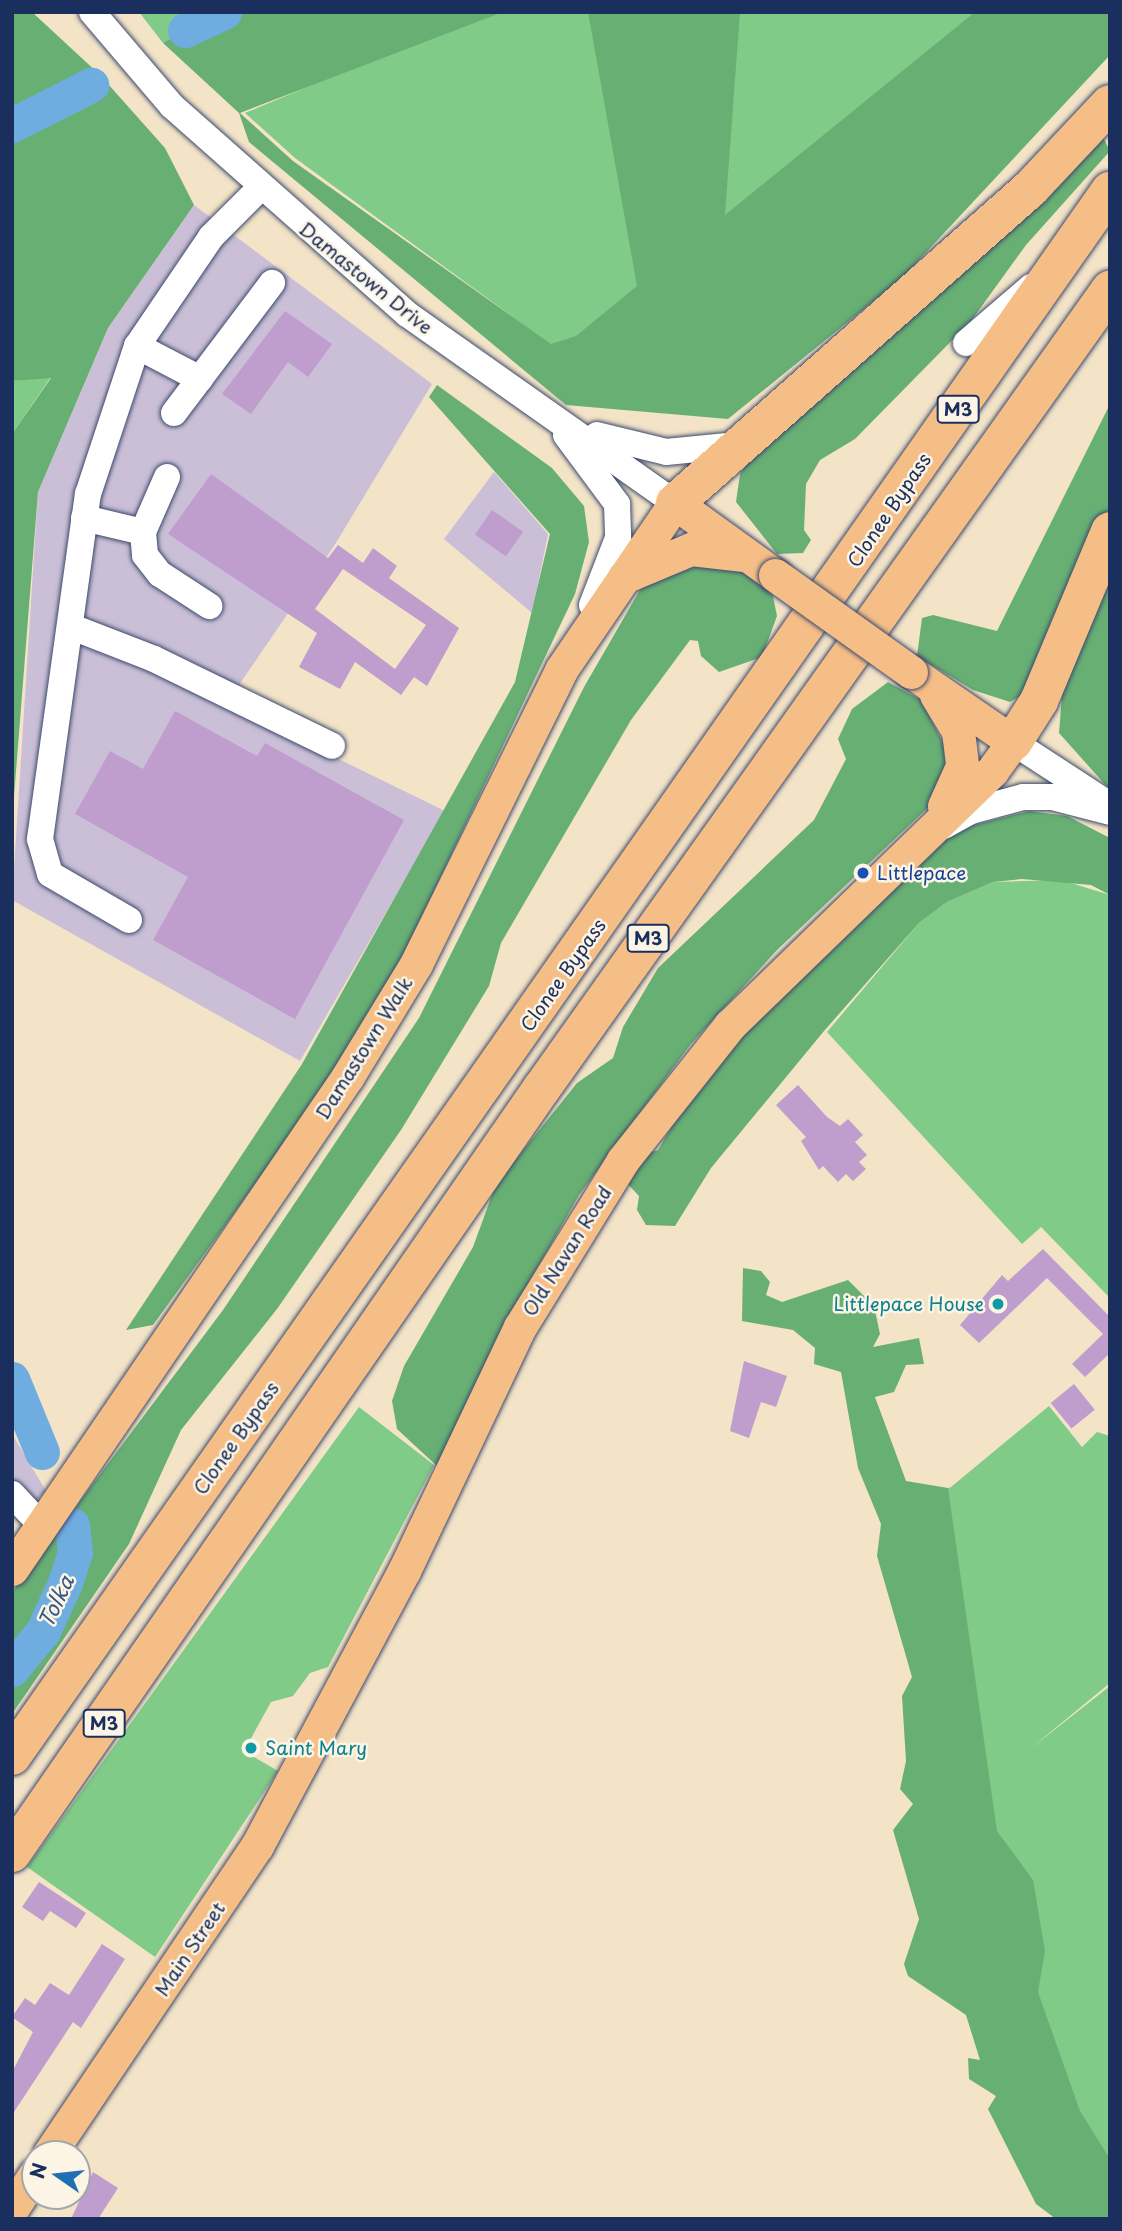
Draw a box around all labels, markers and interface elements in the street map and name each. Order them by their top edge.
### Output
street label: Damastown Drive [295,217,437,339]
road number: M3 [935,394,981,424]
street label: Clonee Bypass [842,449,936,571]
place label: Littlepace [877,862,966,884]
marker: Littlepace [855,865,871,881]
street label: Clonee Bypass [516,914,610,1036]
road number: M3 [625,923,671,953]
street label: Damastown Walk [311,973,417,1123]
street label: Old Navan Road [518,1182,616,1320]
place label: Littlepace House [833,1293,984,1315]
marker: Littlepace House [990,1296,1006,1312]
street label: Clonee Bypass [189,1377,283,1499]
water label: Tolka [32,1571,78,1631]
road number: M3 [81,1708,127,1738]
place label: Saint Mary [265,1737,368,1759]
marker: Saint Mary [243,1740,259,1756]
street label: Main Street [150,1898,230,2000]
north arrow [21,2140,91,2210]
text: N [22,2160,53,2181]

